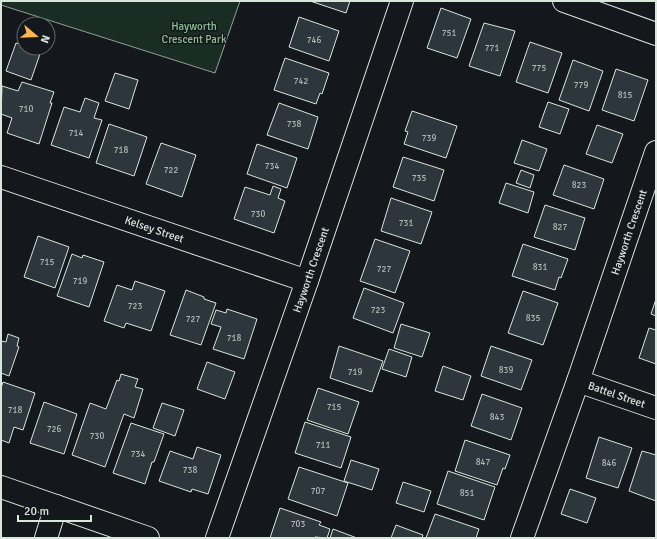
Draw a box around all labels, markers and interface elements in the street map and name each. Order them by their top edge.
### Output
north arrow [16,16,56,56]
park label: Hayworth Crescent Park [162,20,227,46]
house number: 751 [442,28,456,39]
text: N [38,33,52,45]
house number: 746 [307,35,321,46]
house number: 771 [485,43,499,54]
house number: 775 [532,63,546,74]
house number: 742 [294,76,308,87]
house number: 779 [574,80,588,91]
house number: 815 [618,90,632,101]
house number: 710 [19,104,33,115]
house number: 738 [287,119,301,130]
house number: 714 [69,128,83,139]
house number: 739 [422,133,436,144]
house number: 718 [114,145,128,156]
house number: 734 [265,161,279,172]
house number: 722 [164,165,178,176]
house number: 735 [412,173,426,184]
house number: 823 [572,180,586,191]
street label: Hayworth Crescent [609,188,650,277]
house number: 730 [251,209,265,220]
street label: Kelsey Street [123,214,186,246]
house number: 731 [399,218,413,229]
house number: 827 [553,222,567,233]
street label: Hayworth Crescent [290,225,332,315]
house number: 715 [40,257,54,268]
house number: 831 [533,262,547,273]
house number: 727 [377,264,391,275]
house number: 719 [73,276,87,287]
house number: 723 [128,301,142,312]
house number: 723 [371,305,385,316]
house number: 835 [526,313,540,324]
house number: 727 [186,314,200,325]
house number: 718 [227,333,241,344]
house number: 839 [499,365,513,376]
house number: 719 [348,367,362,378]
street label: Battel Street [586,379,647,411]
house number: 715 [327,402,341,413]
house number: 718 [8,405,22,416]
house number: 843 [490,412,504,423]
house number: 726 [47,424,61,435]
house number: 730 [90,431,104,442]
house number: 711 [316,440,330,451]
house number: 734 [131,449,145,460]
house number: 847 [476,457,490,468]
house number: 846 [602,458,616,469]
house number: 738 [183,465,197,476]
house number: 707 [311,486,325,497]
house number: 851 [460,488,474,499]
scale bar [18,497,91,523]
text: 20 m [24,504,49,519]
house number: 703 [291,519,305,530]

